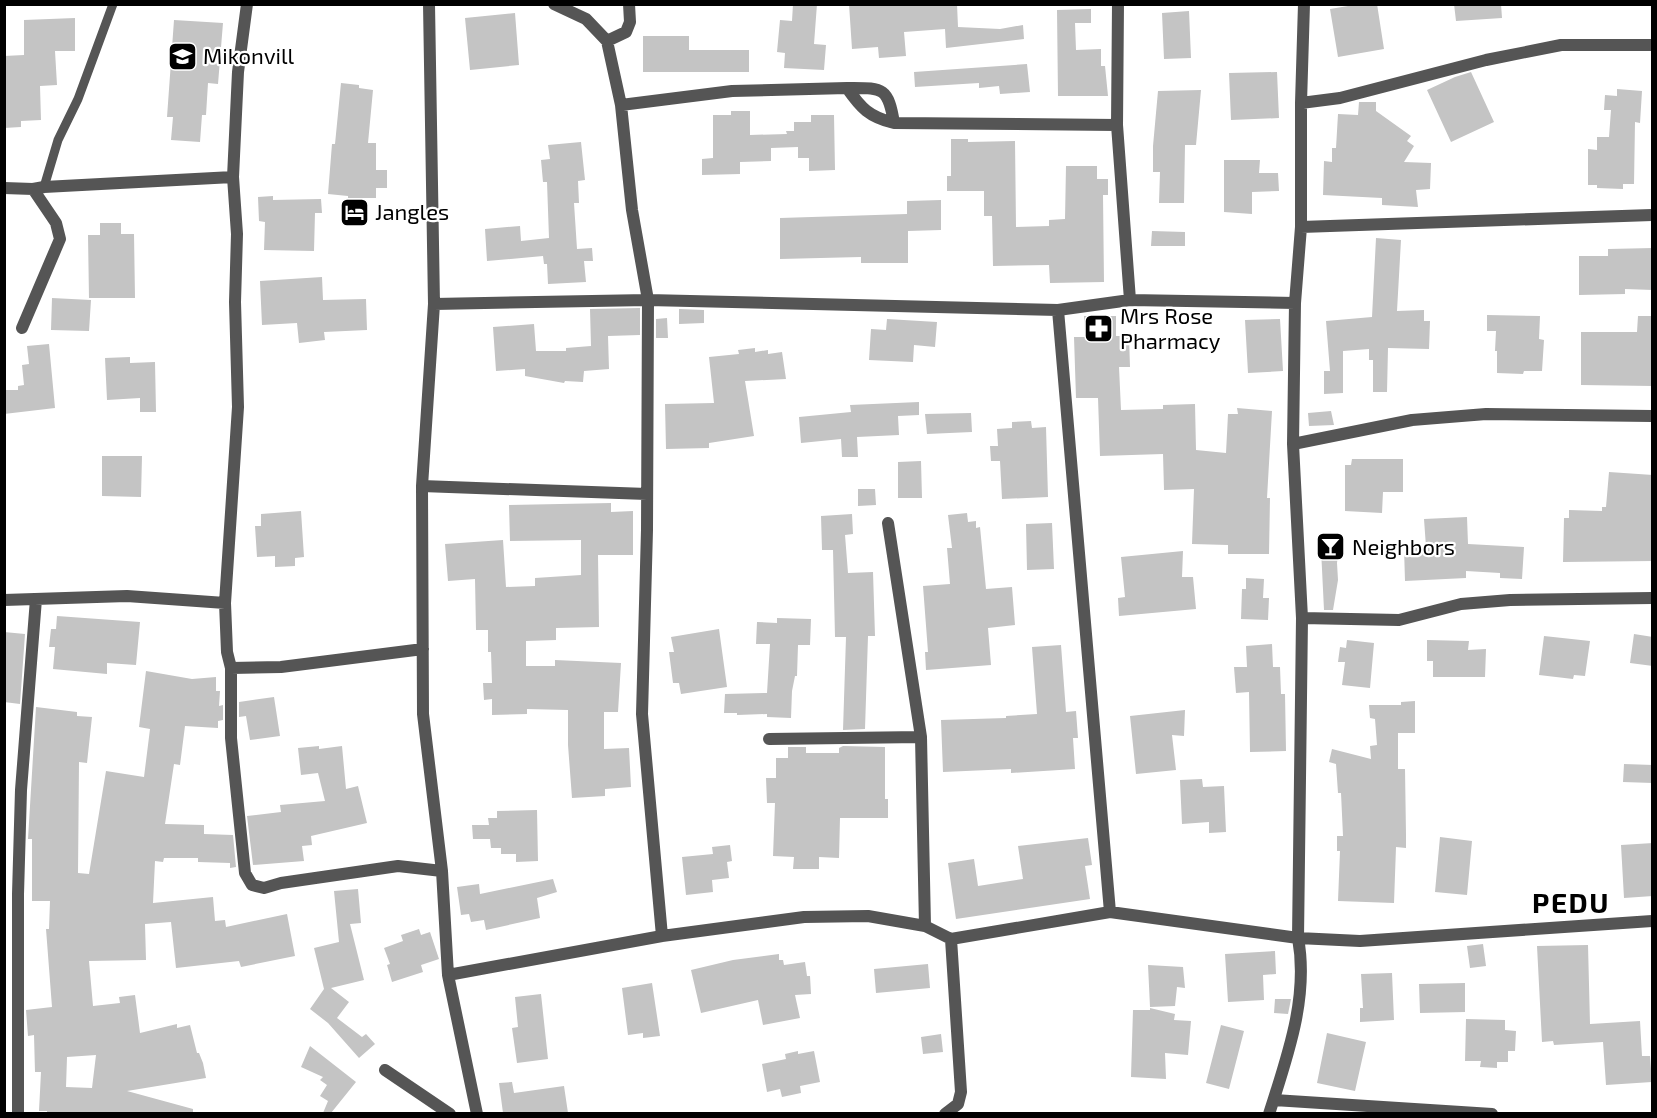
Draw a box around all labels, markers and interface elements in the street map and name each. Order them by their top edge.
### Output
school or university icon: Mikonvill [166,40,198,72]
place label: Mikonvill [203,42,295,68]
hotel icon: Jangles [338,196,370,228]
place label: Jangles [375,198,449,224]
place label: Mrs Rose Pharmacy [1120,302,1221,353]
pharmacy icon: Mrs Rose Pharmacy [1083,313,1115,345]
bar icon: Neighbors [1315,531,1347,563]
place label: Neighbors [1352,533,1455,559]
district label: PEDU [1532,885,1610,919]

